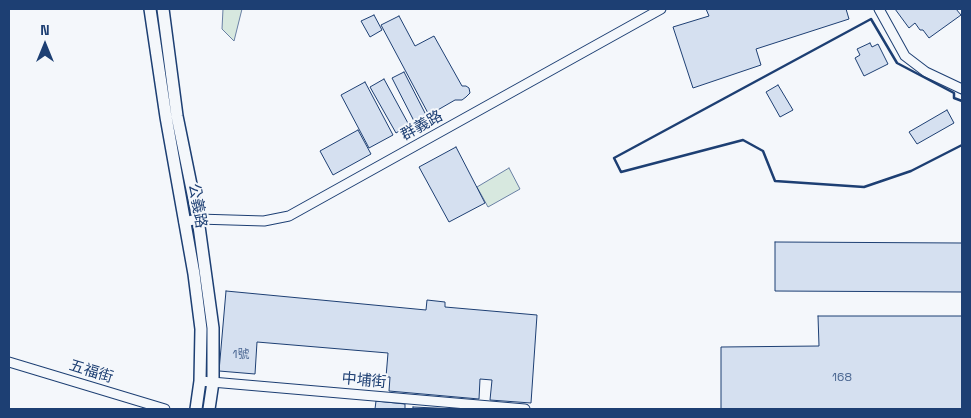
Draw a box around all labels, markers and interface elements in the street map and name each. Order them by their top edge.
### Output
north arrow [20,20,70,70]
text: N [40,21,50,39]
street label: 群義路 [398,107,446,145]
street label: 公義路 [184,182,210,230]
house number: 1號 [232,348,250,362]
street label: 五福街 [67,357,115,387]
street label: 中埔街 [341,370,387,392]
house number: 168 [832,371,852,385]

